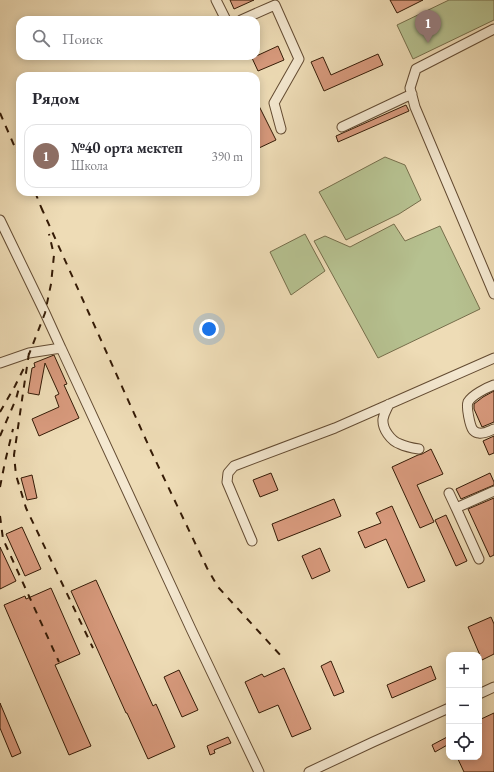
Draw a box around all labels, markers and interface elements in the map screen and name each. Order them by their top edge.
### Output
pin: 1 [415,10,441,43]
search box [16,16,260,60]
icon: search [30,27,52,49]
text: Поиск [62,29,103,48]
text: Рядом [32,87,80,109]
text: №40 орта мектеп [71,138,183,157]
text: 1 [43,148,49,165]
text: 390 m [212,148,243,165]
text: Школа [71,157,108,174]
your location [199,319,219,339]
map controls [446,652,482,760]
button: + [446,652,482,688]
button: − [446,688,482,724]
button: locate [446,724,482,760]

